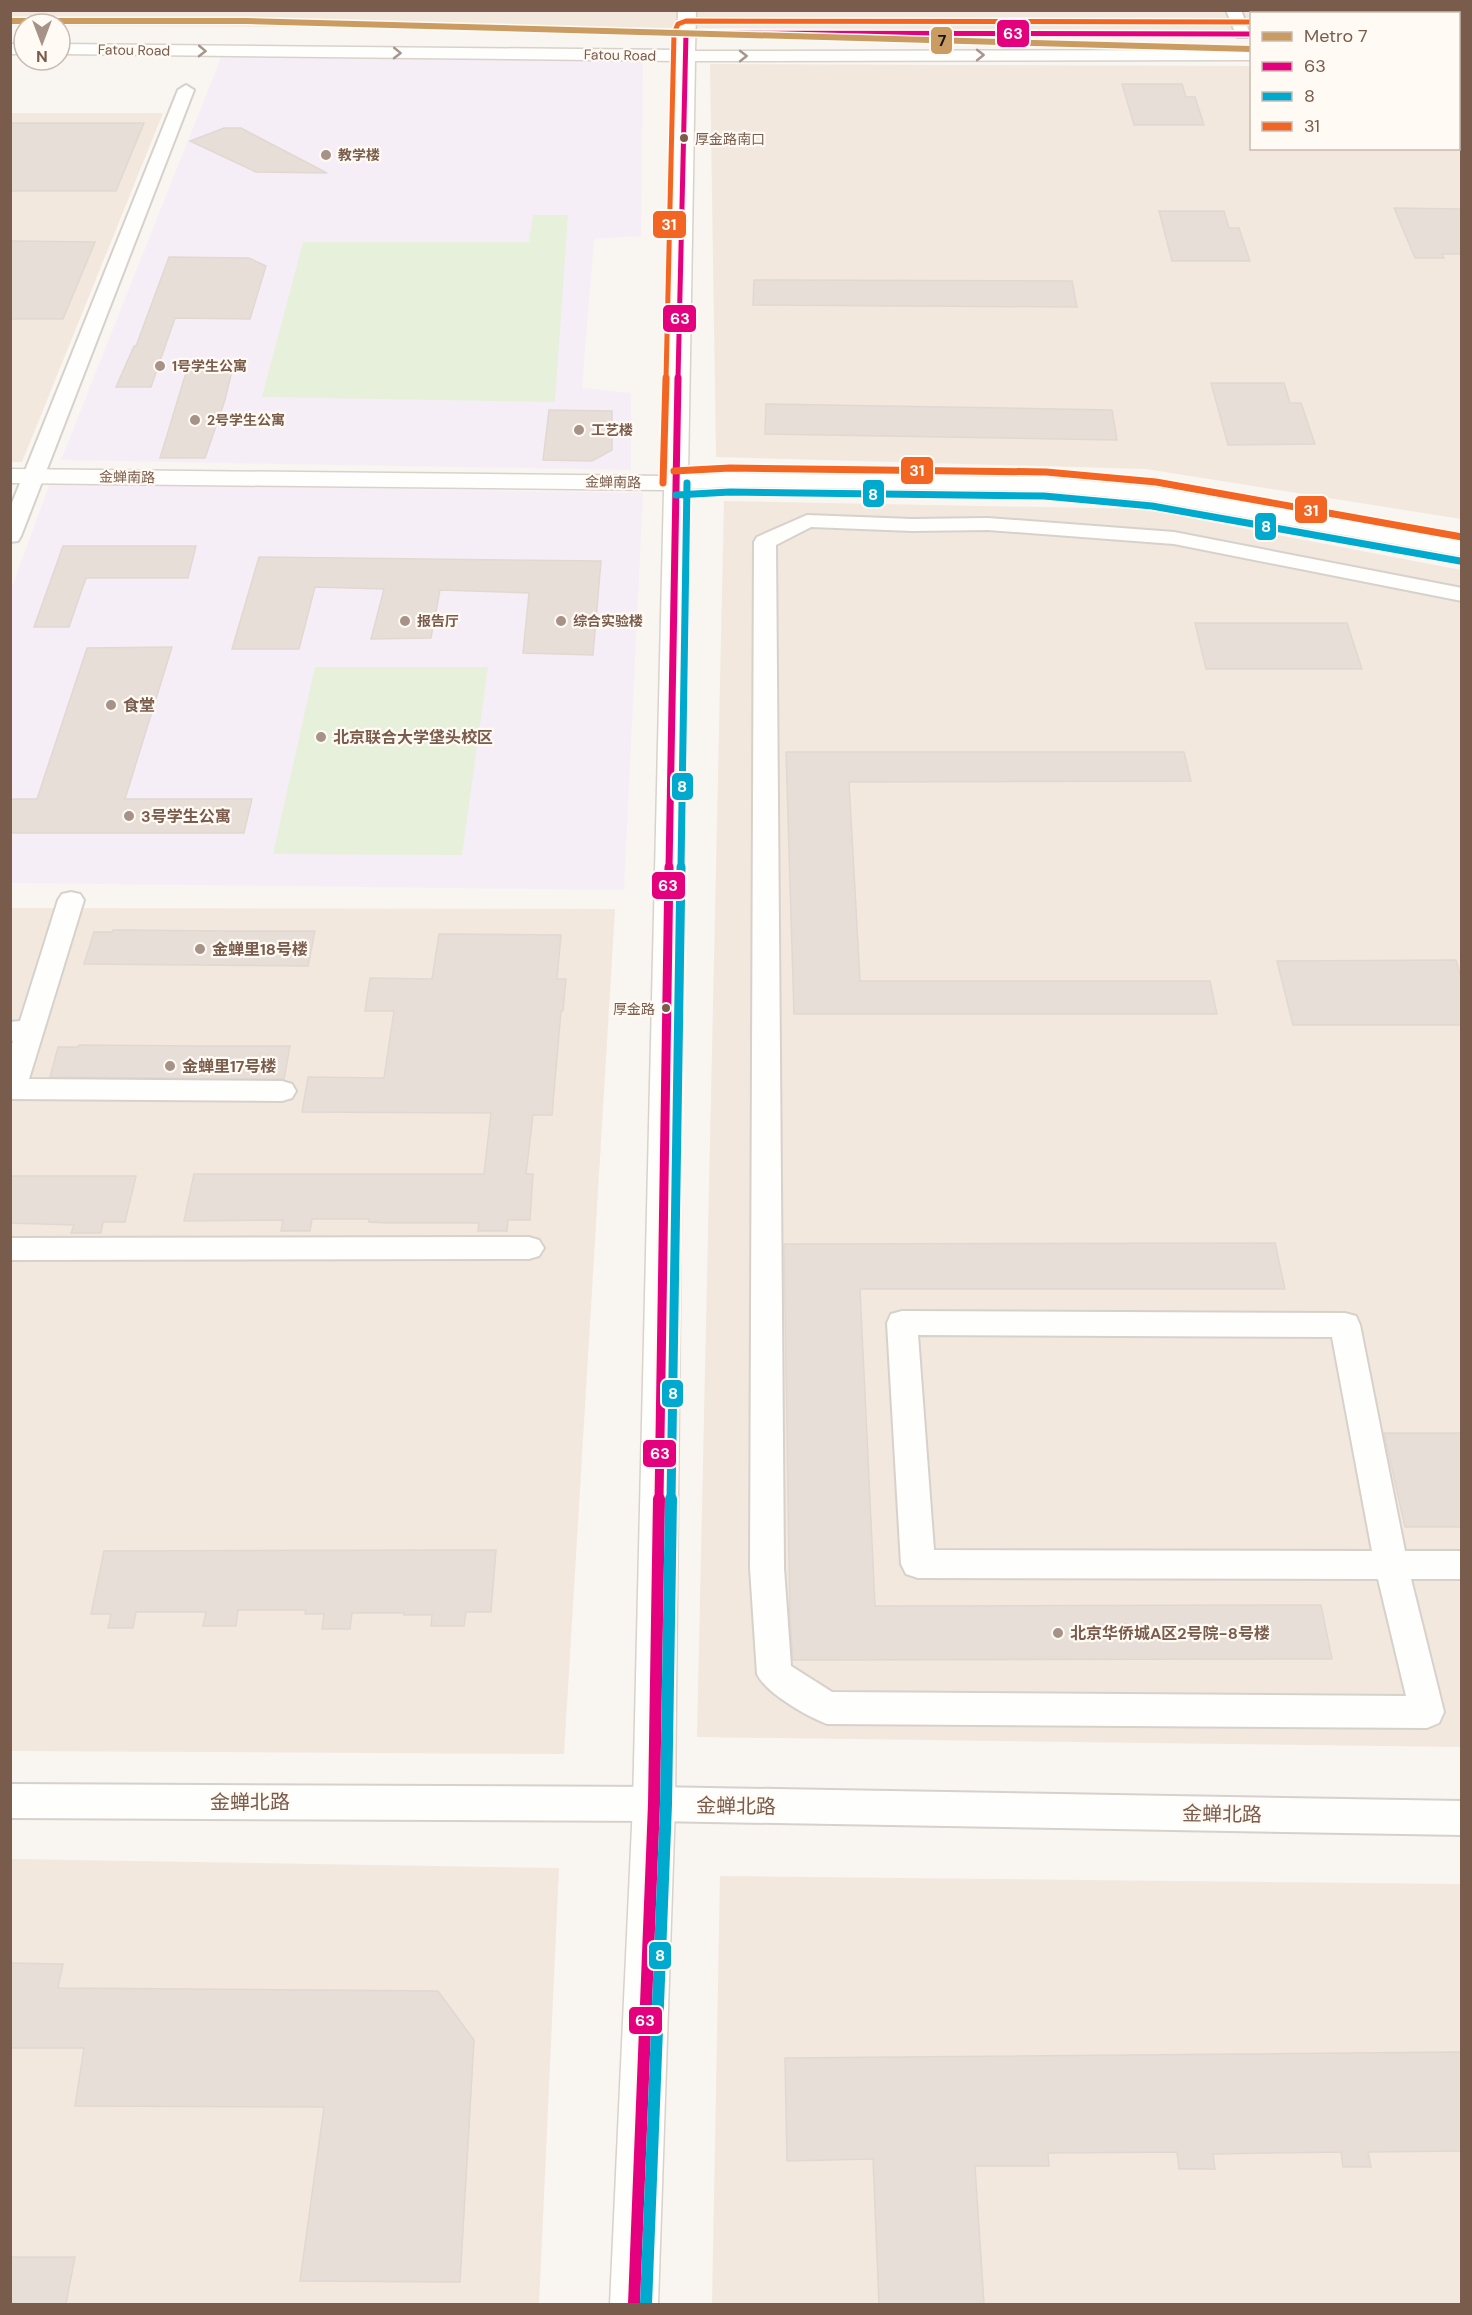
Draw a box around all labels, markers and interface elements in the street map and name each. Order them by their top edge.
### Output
north arrow [12,12,72,72]
legend [1250,12,1460,150]
line badge: 63 [996,19,1030,48]
text: 63 [1003,23,1023,44]
text: Metro 7 [1304,24,1368,48]
line badge: 7 [930,26,953,55]
text: 7 [938,30,947,51]
street label: Fatou Road [98,40,170,60]
one-way arrow [198,45,207,57]
street label: Fatou Road [584,45,656,65]
text: N [36,46,48,67]
one-way arrow [393,47,402,59]
one-way arrow [975,49,984,61]
one-way arrow [738,50,747,62]
text: 63 [1304,54,1326,78]
text: 8 [1304,84,1315,108]
text: 31 [1304,114,1320,138]
place label: 厚金路南口 [695,130,765,148]
marker: 厚金路南口 [678,132,690,144]
place label: 教学楼 [338,146,380,164]
marker: 教学楼 [319,148,333,162]
line badge: 31 [652,210,687,239]
text: 31 [661,214,677,235]
line badge: 63 [662,304,697,333]
text: 63 [670,308,690,329]
place label: 1号学生公寓 [172,357,247,375]
marker: 1号学生公寓 [153,359,167,373]
place label: 2号学生公寓 [207,411,285,429]
marker: 2号学生公寓 [188,413,202,427]
place label: 工艺楼 [591,421,633,439]
marker: 工艺楼 [572,423,586,437]
line badge: 31 [900,456,934,485]
text: 31 [909,460,925,481]
street label: 金蝉南路 [99,468,155,486]
street label: 金蝉南路 [585,473,641,491]
line badge: 8 [862,479,885,508]
text: 8 [868,484,878,505]
line badge: 31 [1294,495,1328,524]
text: 31 [1303,500,1319,521]
line badge: 8 [1254,512,1277,541]
text: 8 [1261,516,1271,537]
place label: 报告厅 [417,612,459,630]
place label: 综合实验楼 [573,612,643,630]
marker: 报告厅 [398,614,412,628]
marker: 综合实验楼 [554,614,568,628]
place label: 食堂 [123,695,155,716]
marker: 食堂 [104,698,118,712]
place label: 北京联合大学垡头校区 [333,727,493,748]
marker: 北京联合大学垡头校区 [314,730,328,744]
line badge: 8 [671,772,694,801]
text: 8 [677,776,687,797]
place label: 3号学生公寓 [141,806,231,827]
marker: 3号学生公寓 [122,809,136,823]
line badge: 63 [651,871,686,900]
text: 63 [658,875,678,896]
place label: 金蝉里18号楼 [212,939,308,960]
marker: 金蝉里18号楼 [193,942,207,956]
place label: 厚金路 [613,1000,655,1018]
marker: 厚金路 [660,1002,672,1014]
place label: 金蝉里17号楼 [182,1056,276,1077]
marker: 金蝉里17号楼 [163,1059,177,1073]
line badge: 8 [661,1379,684,1408]
text: 8 [668,1383,678,1404]
line badge: 63 [642,1439,677,1468]
text: 63 [650,1443,670,1464]
place label: 北京华侨城A区2号院-8号楼 [1070,1623,1270,1644]
marker: 北京华侨城A区2号院-8号楼 [1051,1626,1065,1640]
street label: 金蝉北路 [210,1789,290,1815]
street label: 金蝉北路 [696,1792,776,1820]
street label: 金蝉北路 [1182,1800,1262,1828]
line badge: 8 [648,1941,672,1970]
text: 8 [655,1945,665,1966]
line badge: 63 [628,2006,663,2035]
text: 63 [635,2010,655,2031]

